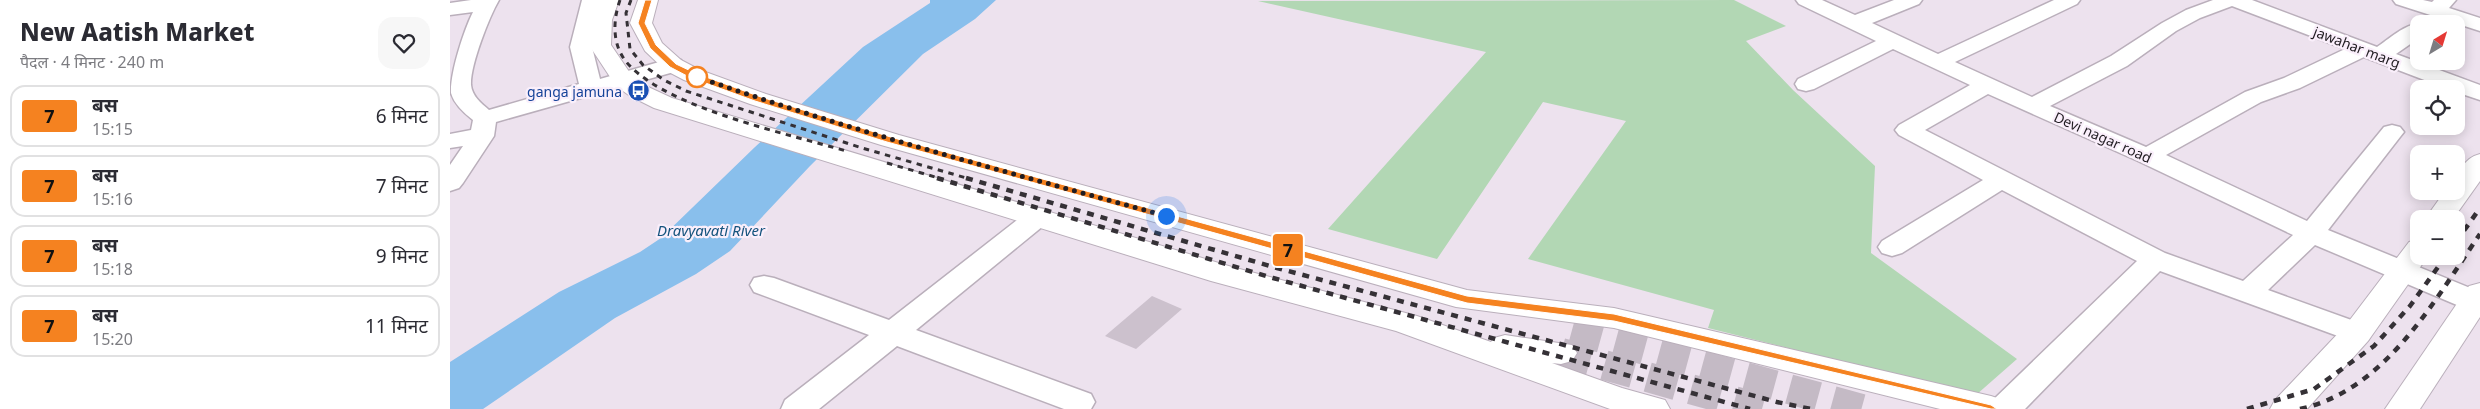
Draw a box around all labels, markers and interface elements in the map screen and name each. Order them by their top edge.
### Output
text: New Aatish Market [20,15,254,48]
north arrow [2410,15,2465,70]
map controls [2410,15,2465,265]
button: heart [378,17,430,69]
street label: jawahar marg [2310,21,2403,72]
text: पैदल · 4 मिनट · 240 m [20,51,164,73]
unlabelled marker [686,66,708,88]
bus stop icon: ganga jamuna [626,79,650,103]
button: locate [2410,80,2465,135]
place label: ganga jamuna [527,82,622,101]
text: बस [92,92,118,118]
text: 6 मिनट [376,103,428,129]
text: 7 [44,104,55,128]
street label: Devi nagar road [2051,107,2155,167]
text: 15:15 [92,118,133,140]
button: + [2410,145,2465,200]
text: बस [92,162,118,188]
text: 7 मिनट [376,173,428,199]
text: 7 [44,174,55,198]
text: 15:16 [92,188,133,210]
your location [1154,204,1179,229]
button: − [2410,210,2465,265]
water label: Dravyavati River [657,220,766,240]
text: बस [92,232,118,258]
line badge: 7 [1272,234,1304,266]
text: 7 [1283,238,1293,262]
text: 9 मिनट [376,243,428,269]
text: 7 [44,244,55,268]
text: 15:18 [92,258,133,280]
text: बस [92,302,118,328]
text: 11 मिनट [365,313,428,339]
text: 7 [44,314,55,338]
text: 15:20 [92,328,133,350]

